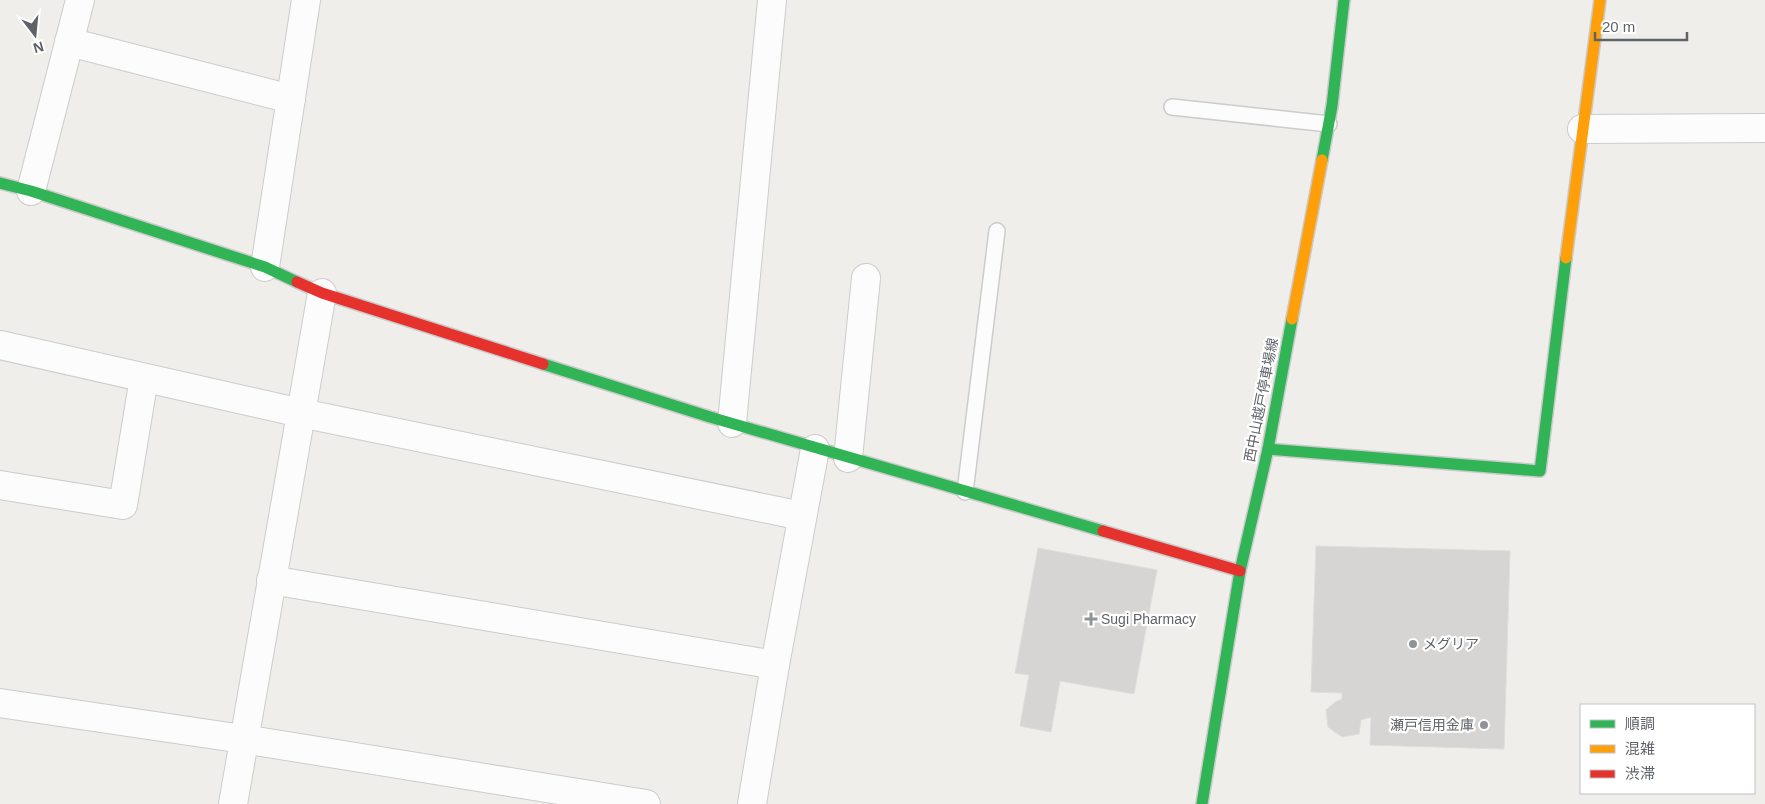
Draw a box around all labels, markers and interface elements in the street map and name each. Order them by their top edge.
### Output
north arrow [10,10,60,60]
scale bar [1595,10,1688,42]
text: 20 m [1602,18,1635,35]
text: N [32,38,46,57]
street label: 西中山越戸停車場線 [1241,337,1281,463]
place label: Sugi Pharmacy [1101,611,1196,627]
marker: Sugi Pharmacy [1085,613,1097,625]
place label: メグリア [1423,636,1479,652]
marker: メグリア [1407,638,1419,650]
legend [1580,704,1755,794]
text: 順調 [1625,715,1655,732]
place label: 瀬戸信用金庫 [1390,717,1474,733]
marker: 瀬戸信用金庫 [1478,719,1490,731]
text: 混雑 [1625,740,1655,757]
text: 渋滞 [1625,765,1655,782]

